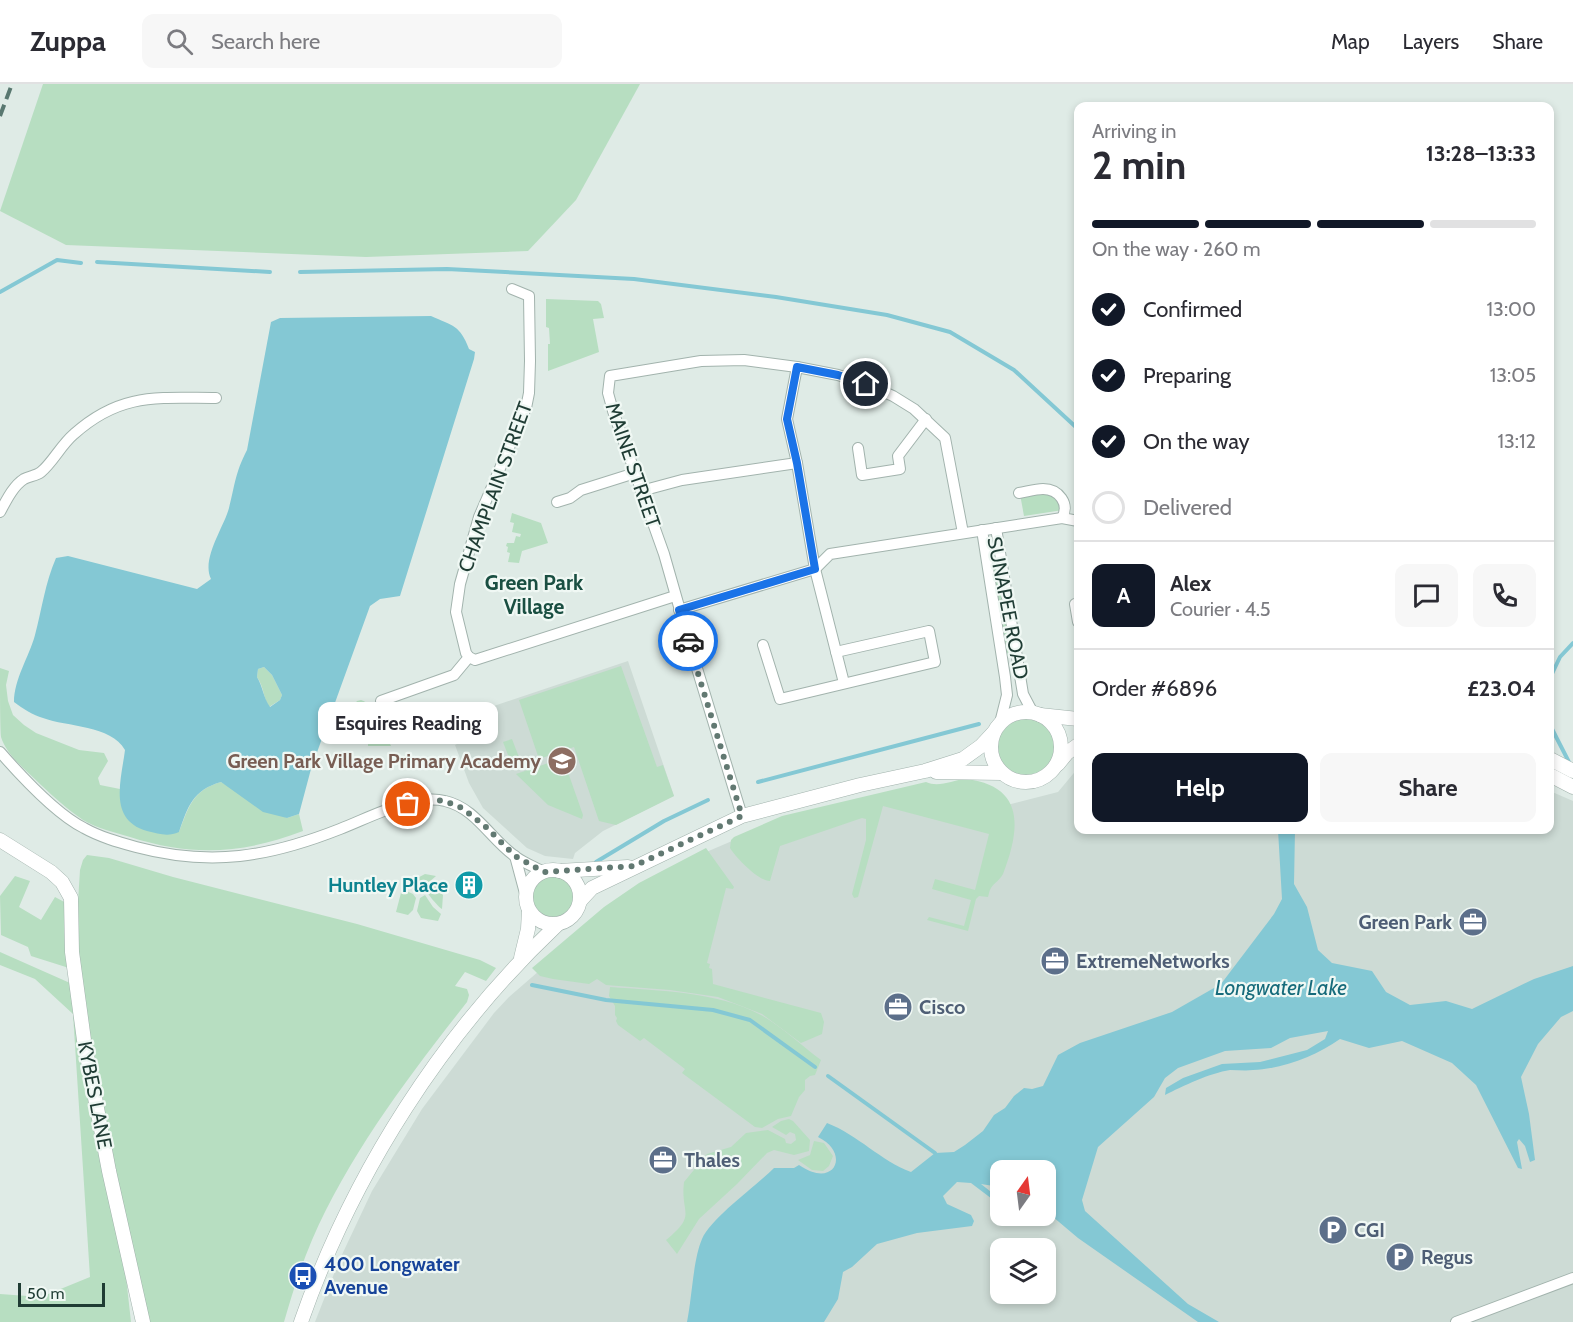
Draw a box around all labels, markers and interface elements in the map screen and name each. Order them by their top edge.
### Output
search box [142,14,562,68]
text: Zuppa [30,24,106,58]
icon: search [163,25,196,58]
text: Search here [211,28,320,55]
text: Map [1331,29,1370,54]
text: Layers [1403,29,1459,54]
text: Share [1492,29,1543,54]
text: Arriving in [1092,119,1176,143]
text: 13:28–13:33 [1426,140,1536,167]
text: 2 min [1092,141,1186,189]
text: On the way · 260 m [1092,237,1261,261]
icon: check [1092,293,1125,326]
text: Confirmed [1143,296,1242,323]
text: 13:00 [1487,297,1536,321]
pin [840,358,891,409]
icon: check [1092,359,1125,392]
text: Preparing [1143,362,1231,389]
text: 13:05 [1490,363,1536,387]
icon: home [849,367,882,400]
street label: CHAMPLAIN STREET [453,398,537,575]
street label: MAINE STREET [600,399,666,531]
icon: check [1092,425,1125,458]
text: On the way [1143,428,1250,455]
text: 13:12 [1498,429,1536,453]
text: Delivered [1143,494,1232,521]
street label: SUNAPEE ROAD [982,535,1034,681]
button: chat [1395,564,1458,627]
button: phone [1473,564,1536,627]
district label: Green Park Village [485,570,584,619]
text: Alex [1170,570,1211,597]
text: A [1117,582,1130,609]
text: Courier · 4.5 [1170,597,1271,621]
courier [658,611,718,671]
icon: car [672,625,705,658]
text: Order #6896 [1092,675,1217,702]
text: £23.04 [1467,675,1536,702]
callout: Esquires Reading [318,702,498,744]
text: Esquires Reading [335,711,481,735]
school or university icon: Green Park Village Primary Academy [546,745,578,777]
place label: Green Park Village Primary Academy [227,749,541,773]
button: Help [1092,753,1308,822]
button: Share [1320,753,1536,822]
pin [382,778,433,829]
icon: bag [391,787,424,820]
building icon: Huntley Place [453,869,485,901]
place label: Huntley Place [328,873,448,897]
office icon: Green Park [1457,906,1489,938]
place label: Green Park [1358,910,1452,934]
office icon: ExtremeNetworks [1039,945,1071,977]
place label: ExtremeNetworks [1076,949,1230,973]
water label: Longwater Lake [1215,975,1347,1000]
office icon: Cisco [882,991,914,1023]
place label: Cisco [919,995,965,1019]
street label: KYBES LANE [73,1039,117,1151]
office icon: Thales [647,1144,679,1176]
place label: Thales [684,1148,740,1172]
north arrow [990,1160,1056,1226]
map controls [990,1160,1056,1304]
parking icon: CGI [1317,1214,1349,1246]
place label: CGI [1354,1218,1385,1242]
button: layers [990,1238,1056,1304]
parking icon: Regus [1384,1241,1416,1273]
place label: Regus [1421,1245,1473,1269]
place label: 400 Longwater Avenue [324,1252,460,1299]
bus stop icon: 400 Longwater Avenue [287,1260,319,1292]
scale bar [18,1280,105,1308]
text: 50 m [27,1284,64,1303]

